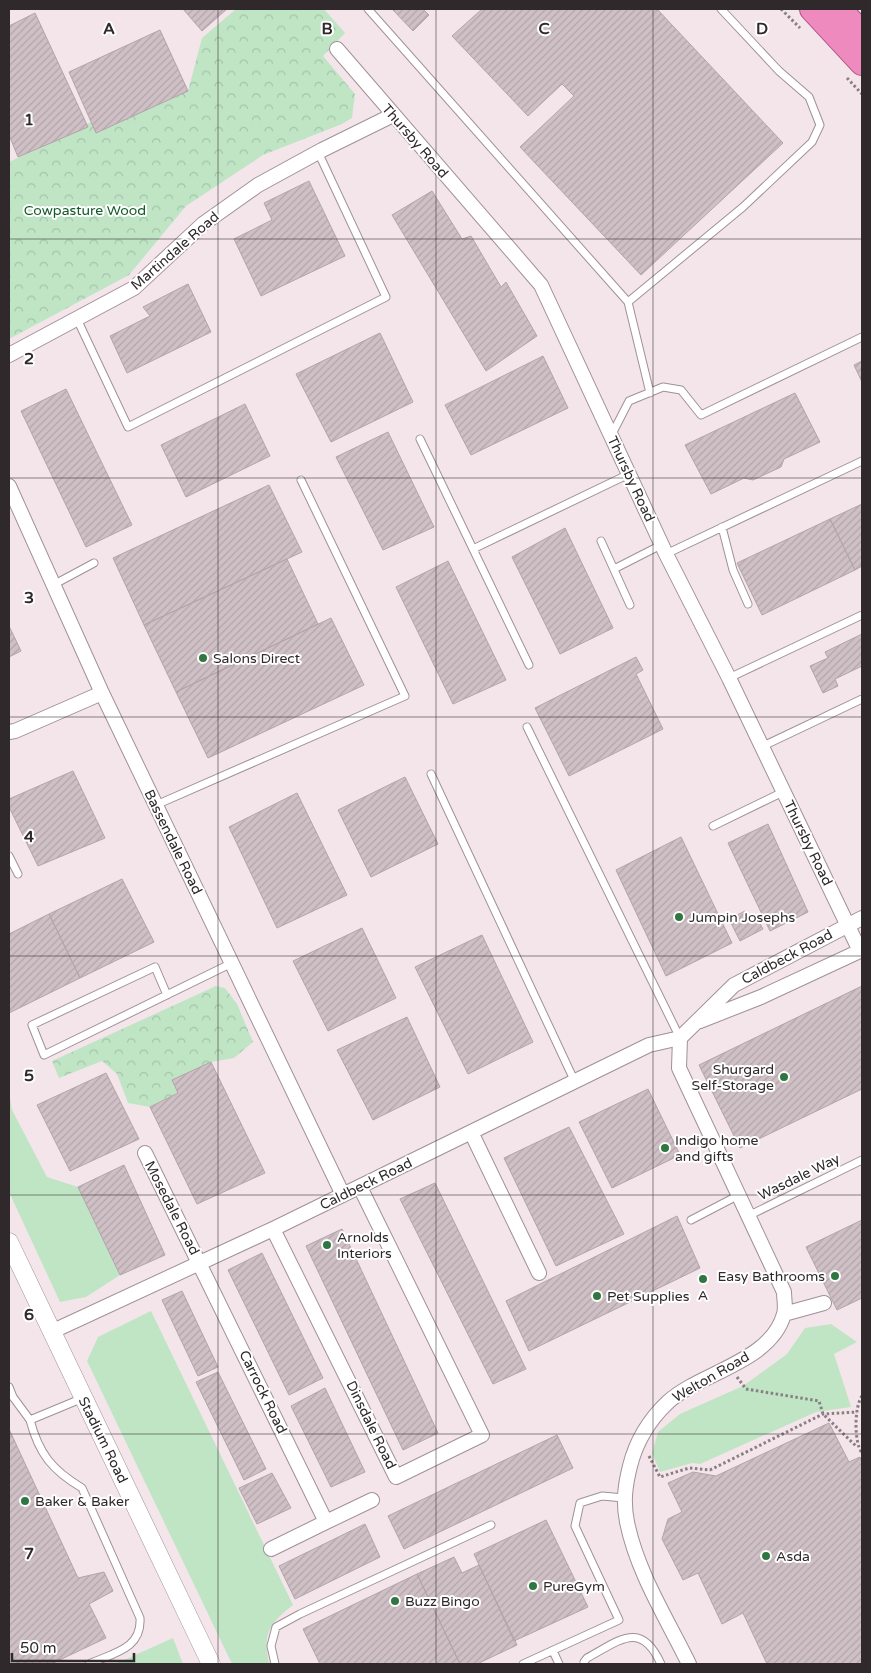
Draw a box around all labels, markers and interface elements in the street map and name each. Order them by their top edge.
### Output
text: A [103,19,115,39]
text: B [321,19,333,39]
text: C [538,19,550,39]
text: D [756,19,768,39]
street label: Thursby Road [378,100,452,182]
text: 1 [24,110,34,130]
park label: Cowpasture Wood [24,202,146,219]
street label: Martindale Road [128,208,222,294]
text: 2 [24,349,34,369]
street label: Thursby Road [604,433,658,525]
text: 3 [24,588,34,608]
place label: Salons Direct [213,650,301,667]
marker: Salons Direct [197,652,209,664]
street label: Bassendale Road [140,787,206,897]
street label: Thursby Road [780,798,836,888]
text: 4 [24,827,34,847]
place label: Jumpin Josephs [689,909,795,926]
marker: Jumpin Josephs [673,911,685,923]
street label: Caldbeck Road [739,926,835,988]
place label: Shurgard Self-Storage [692,1061,774,1094]
text: 5 [24,1066,34,1086]
marker: Shurgard Self-Storage [778,1071,790,1083]
place label: Indigo home and gifts [675,1132,759,1165]
marker: Indigo home and gifts [659,1142,671,1154]
street label: Wasdale Way [755,1150,843,1204]
street label: Caldbeck Road [317,1154,415,1214]
street label: Mosedale Road [141,1158,203,1258]
place label: Arnolds Interiors [337,1229,392,1262]
marker: Arnolds Interiors [321,1239,333,1251]
place label: Easy Bathrooms [717,1268,825,1285]
marker: Easy Bathrooms [829,1270,841,1282]
marker: A [697,1273,709,1285]
place label: A [698,1287,708,1304]
place label: Pet Supplies [607,1288,690,1305]
marker: Pet Supplies [591,1290,603,1302]
text: 6 [24,1305,34,1325]
street label: Carrock Road [236,1348,290,1436]
street label: Welton Road [669,1348,753,1406]
street label: Dinsdale Road [342,1378,400,1472]
street label: Stadium Road [75,1394,131,1486]
place label: Baker & Baker [35,1493,130,1510]
marker: Baker & Baker [19,1495,31,1507]
text: 7 [24,1544,34,1564]
place label: Asda [776,1548,810,1565]
marker: Asda [760,1550,772,1562]
place label: PureGym [543,1578,605,1595]
marker: PureGym [527,1580,539,1592]
place label: Buzz Bingo [405,1593,480,1610]
marker: Buzz Bingo [389,1595,401,1607]
scale bar [12,1630,135,1662]
text: 50 m [20,1639,57,1657]

